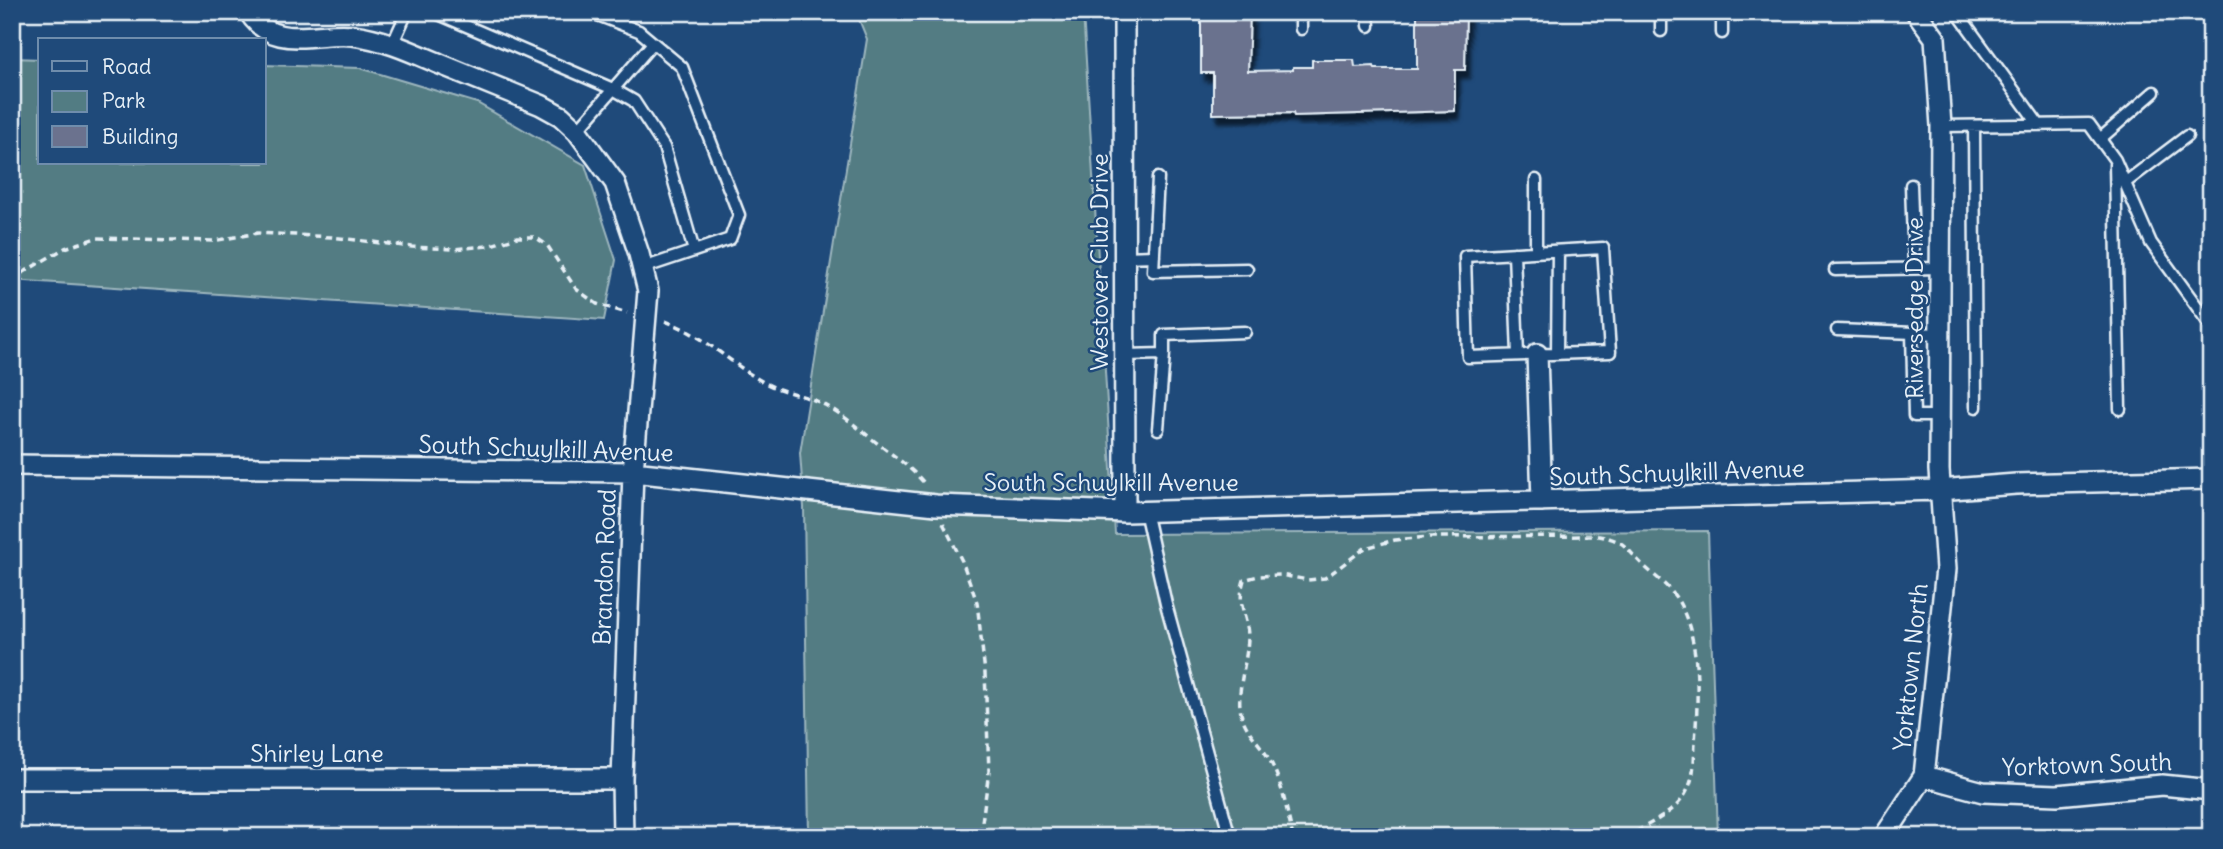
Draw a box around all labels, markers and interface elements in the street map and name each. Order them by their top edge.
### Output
legend [38,38,266,164]
text: Road [102,53,151,80]
text: Park [102,87,145,114]
text: Building [102,123,178,150]
street label: Westover Club Drive [1084,153,1114,371]
street label: Riversedge Drive [1899,217,1929,399]
street label: South Schuylkill Avenue [418,429,674,467]
street label: South Schuylkill Avenue [1549,453,1805,491]
street label: South Schuylkill Avenue [983,467,1239,497]
street label: Brandon Road [586,488,622,646]
street label: Yorktown North [1886,581,1934,752]
street label: Shirley Lane [250,738,384,768]
street label: Yorktown South [2001,746,2172,782]

